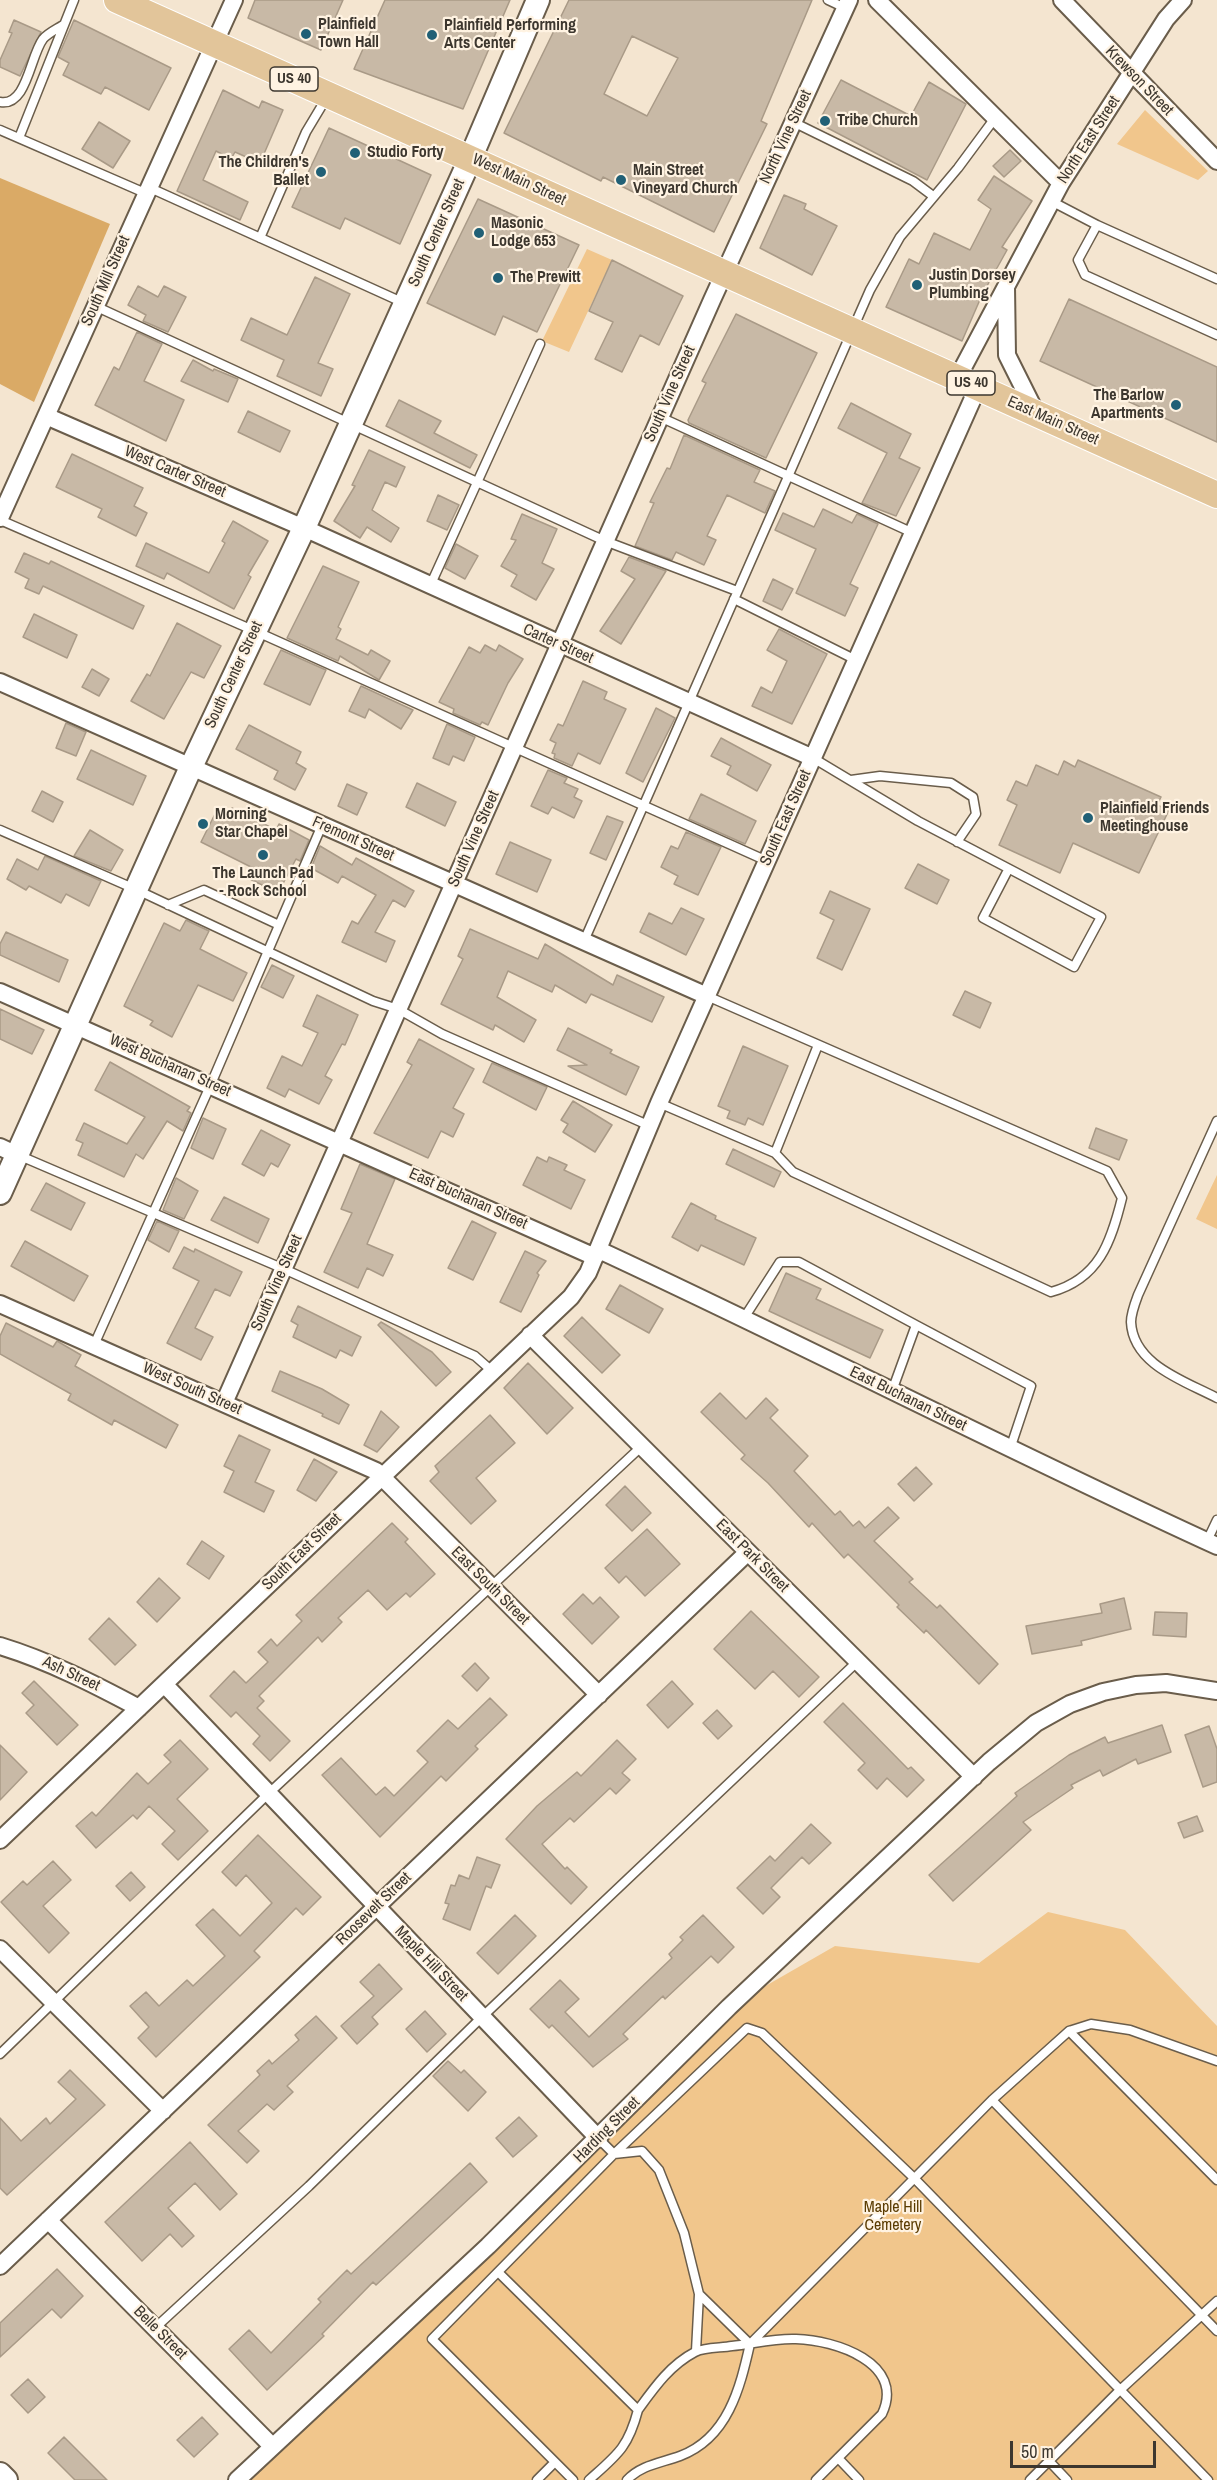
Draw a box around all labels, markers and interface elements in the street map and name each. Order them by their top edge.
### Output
place label: Plainfield Town Hall [318,15,379,53]
place label: Plainfield Performing Arts Center [444,16,576,54]
marker: Plainfield Town Hall [299,27,313,41]
marker: Plainfield Performing Arts Center [425,28,439,42]
street label: Krewson Street [1101,42,1177,120]
road number: US 40 [270,67,318,91]
street label: North Vine Street [756,87,816,187]
street label: North East Street [1054,93,1124,187]
place label: Tribe Church [837,111,918,131]
marker: Tribe Church [818,114,832,128]
place label: Studio Forty [367,143,444,163]
marker: Studio Forty [348,146,362,160]
street label: West Main Street [469,150,569,210]
place label: The Children's Ballet [218,153,309,191]
place label: Main Street Vineyard Church [633,161,738,199]
marker: The Children's Ballet [314,165,328,179]
marker: Main Street Vineyard Church [614,173,628,187]
street label: South Center Street [405,176,469,290]
place label: Masonic Lodge 653 [491,214,556,252]
marker: Masonic Lodge 653 [472,226,486,240]
street label: South Mill Street [78,233,134,329]
place label: Justin Dorsey Plumbing [929,266,1016,304]
place label: The Prewitt [510,268,581,288]
marker: The Prewitt [491,271,505,285]
marker: Justin Dorsey Plumbing [910,278,924,292]
street label: South Vine Street [640,343,700,445]
road number: US 40 [947,371,995,395]
place label: The Barlow Apartments [1091,386,1164,424]
street label: East Main Street [1004,392,1102,450]
marker: The Barlow Apartments [1169,398,1183,412]
street label: West Carter Street [121,442,229,502]
street label: South Center Street [201,618,267,732]
street label: Carter Street [520,620,596,668]
street label: South East Street [756,767,816,869]
street label: South Vine Street [444,788,504,890]
place label: Plainfield Friends Meetinghouse [1100,799,1209,837]
place label: Morning Star Chapel [215,805,288,843]
marker: Plainfield Friends Meetinghouse [1081,811,1095,825]
street label: Fremont Street [309,812,397,866]
marker: Morning Star Chapel [196,817,210,831]
marker: The Launch Pad - Rock School [256,848,270,862]
place label: The Launch Pad - Rock School [212,864,314,902]
street label: West Buchanan Street [106,1031,234,1101]
street label: East Buchanan Street [406,1164,530,1234]
street label: South Vine Street [247,1232,307,1334]
street label: West South Street [140,1359,244,1419]
street label: East Buchanan Street [846,1362,970,1436]
street label: South East Street [258,1509,346,1595]
street label: East Park Street [711,1515,793,1597]
street label: East South Street [447,1543,533,1629]
street label: Ash Street [39,1652,103,1696]
street label: Roosevelt Street [332,1868,416,1950]
street label: Maple Hill Street [390,1922,472,2006]
street label: Harding Street [570,2093,644,2167]
park label: Maple Hill Cemetery [864,2198,922,2236]
street label: Belle Street [129,2302,191,2364]
scale bar [1013,2429,1158,2467]
text: 50 m [1021,2439,1054,2464]

